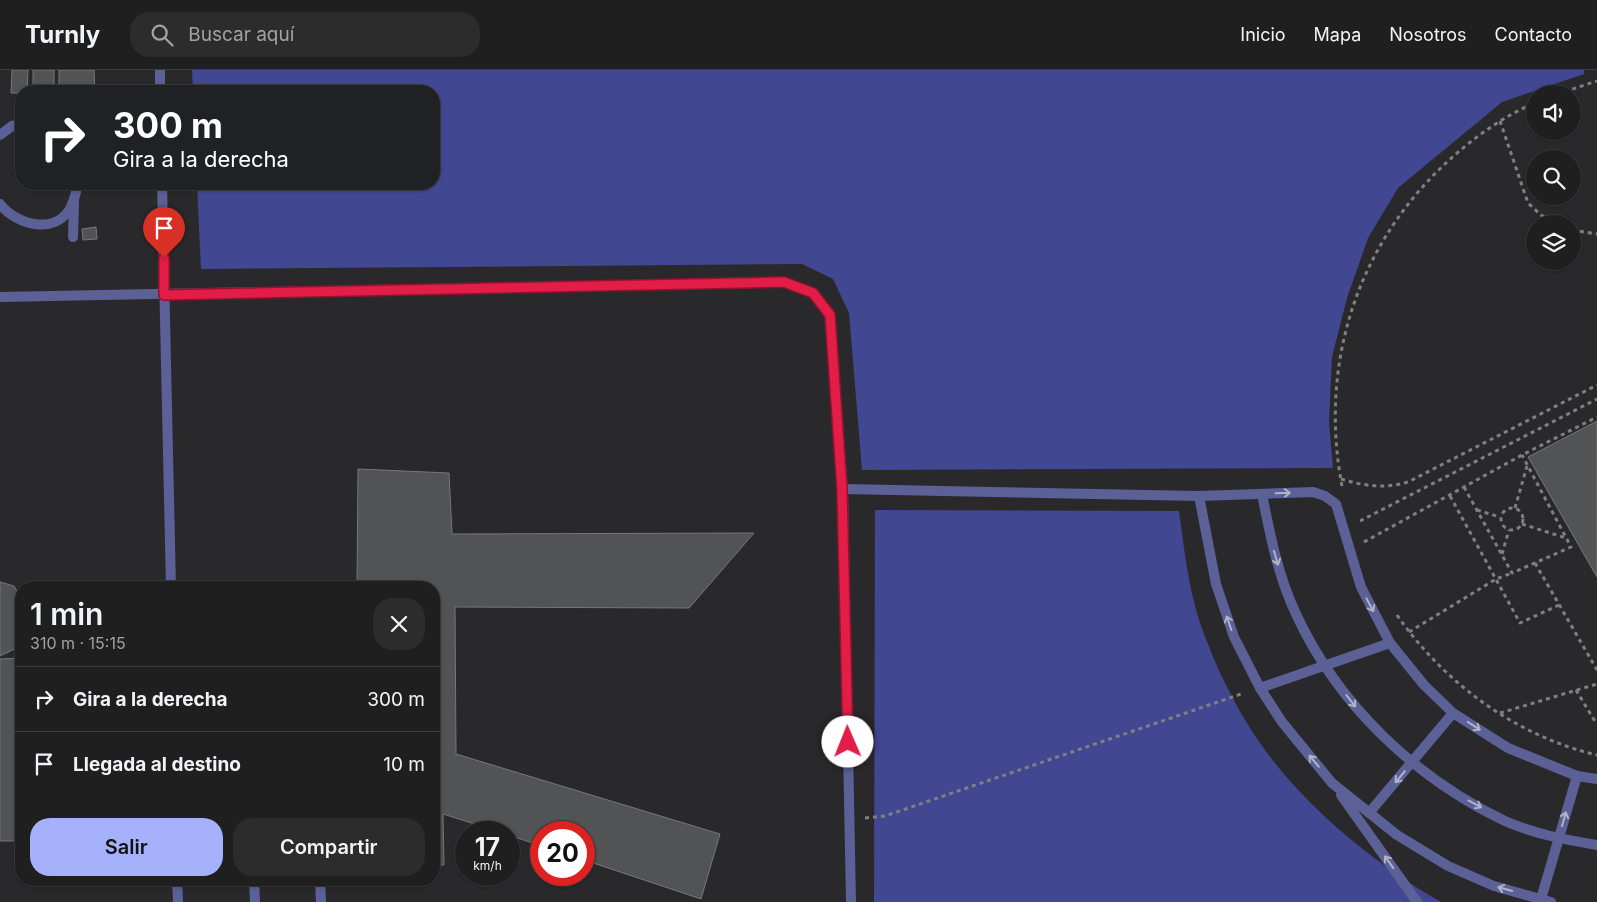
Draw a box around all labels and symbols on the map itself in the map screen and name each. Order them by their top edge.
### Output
pin [143,207,185,258]
one-way arrow [1274,488,1291,498]
one-way arrow [1272,550,1282,566]
one-way arrow [1365,597,1375,612]
one-way arrow [1224,616,1233,632]
one-way arrow [1345,695,1356,708]
position arrow [821,715,873,767]
one-way arrow [1467,721,1481,731]
one-way arrow [1308,755,1319,768]
one-way arrow [1394,770,1405,783]
one-way arrow [1467,800,1482,809]
one-way arrow [1560,811,1570,827]
speed limit sign: 20 [530,821,595,886]
one-way arrow [1384,855,1394,869]
one-way arrow [1497,883,1513,893]

